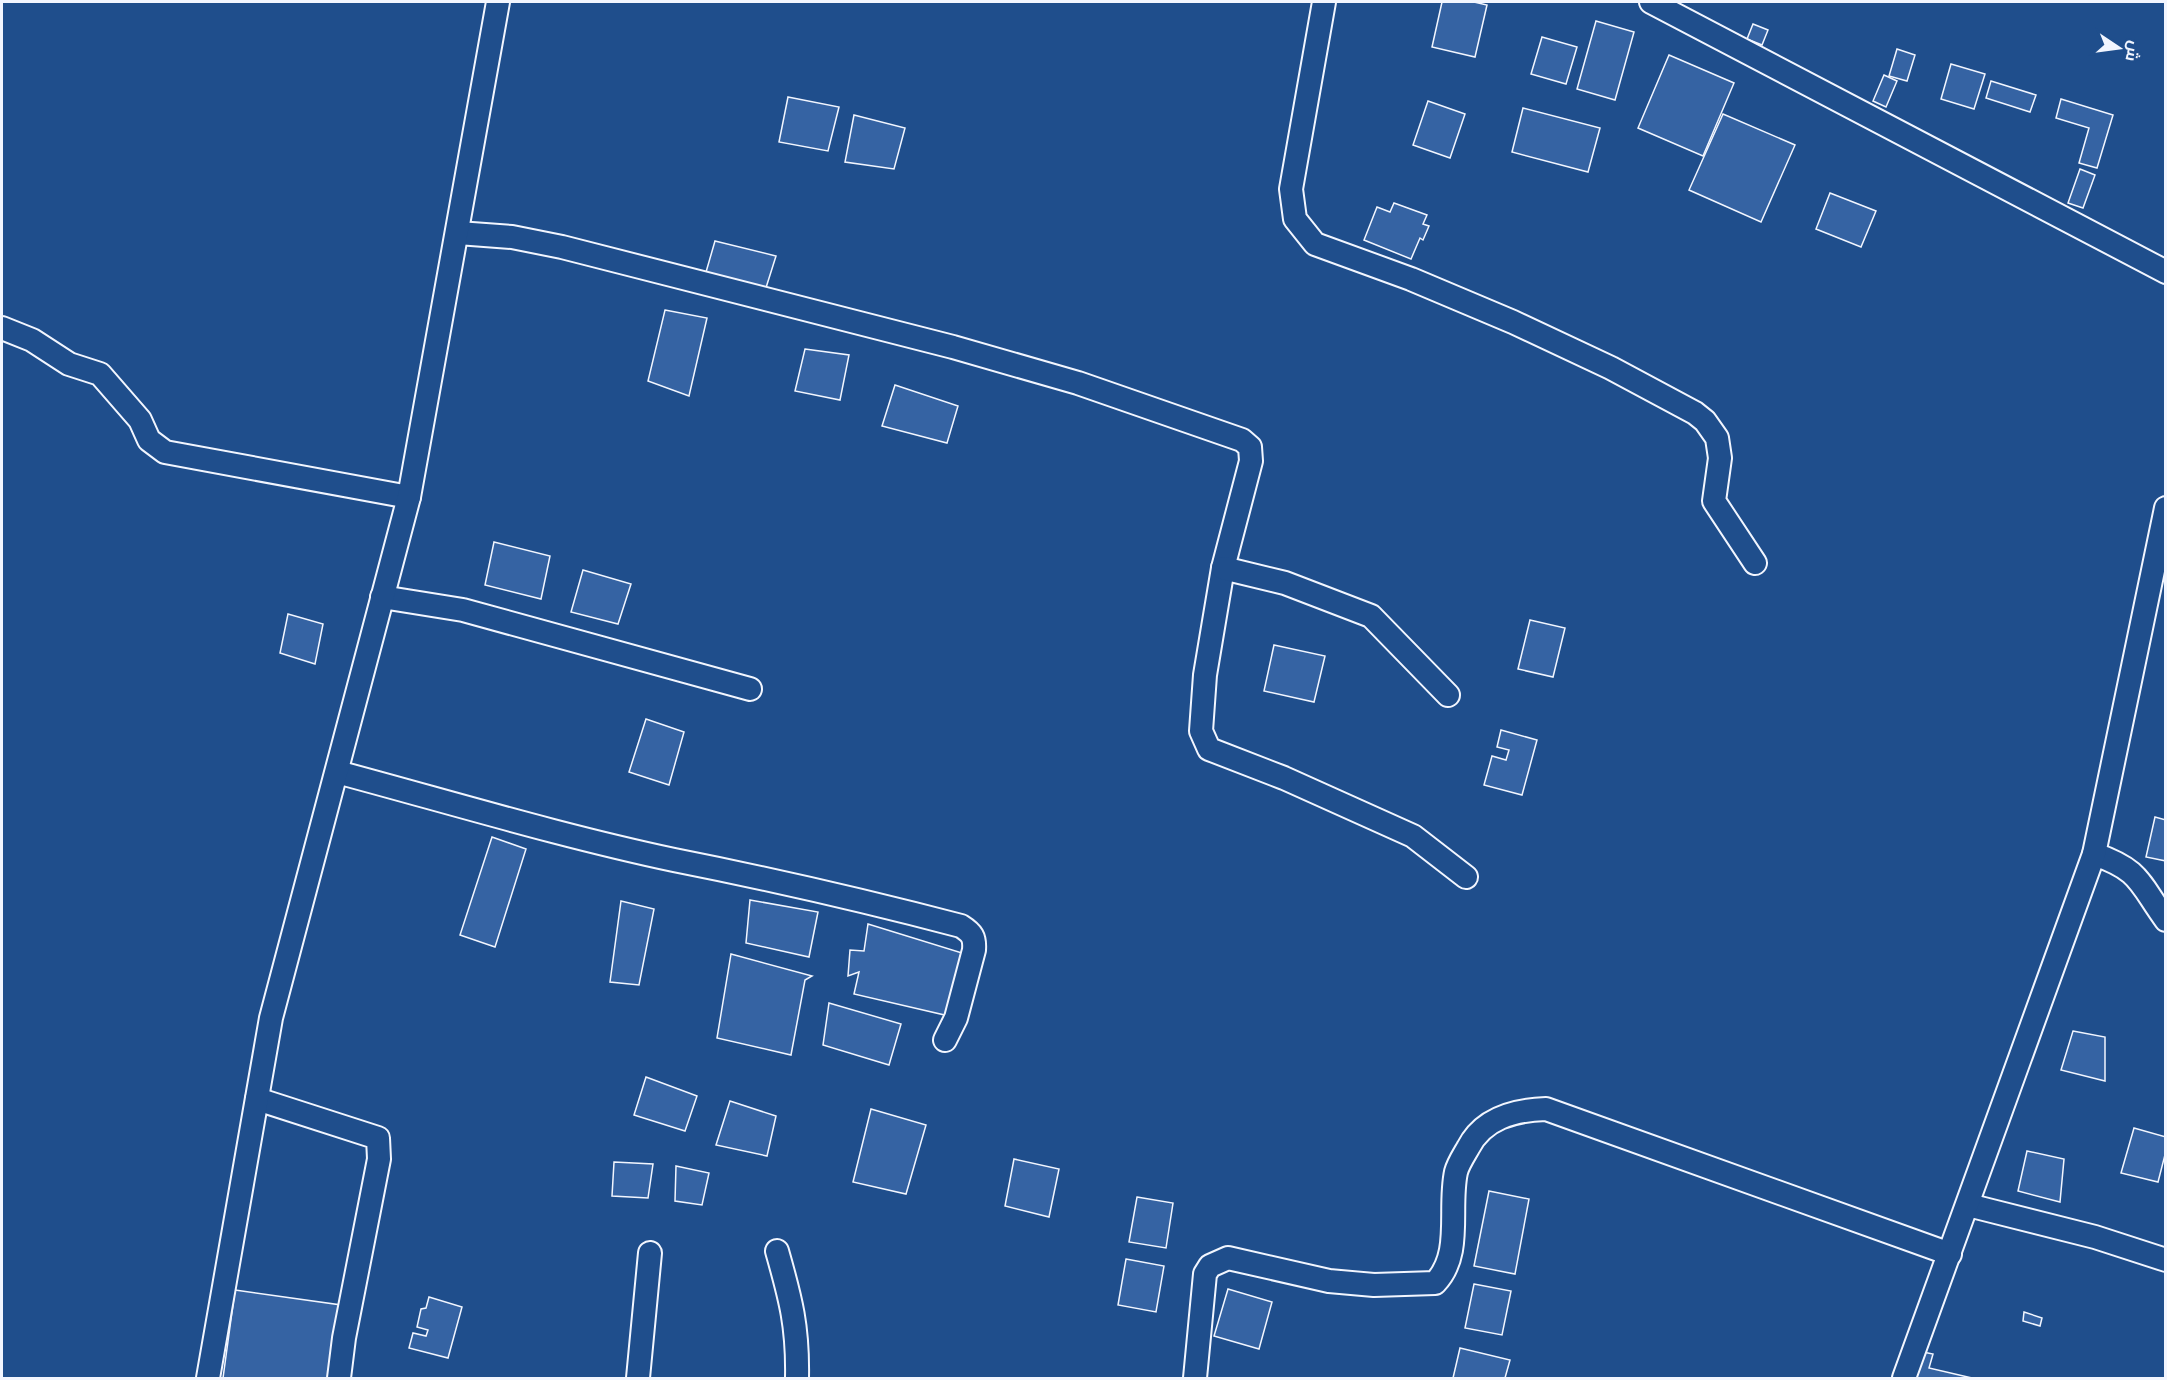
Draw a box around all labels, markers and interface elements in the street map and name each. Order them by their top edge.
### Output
north arrow [2089,18,2149,78]
text: ش [2122,39,2146,64]

